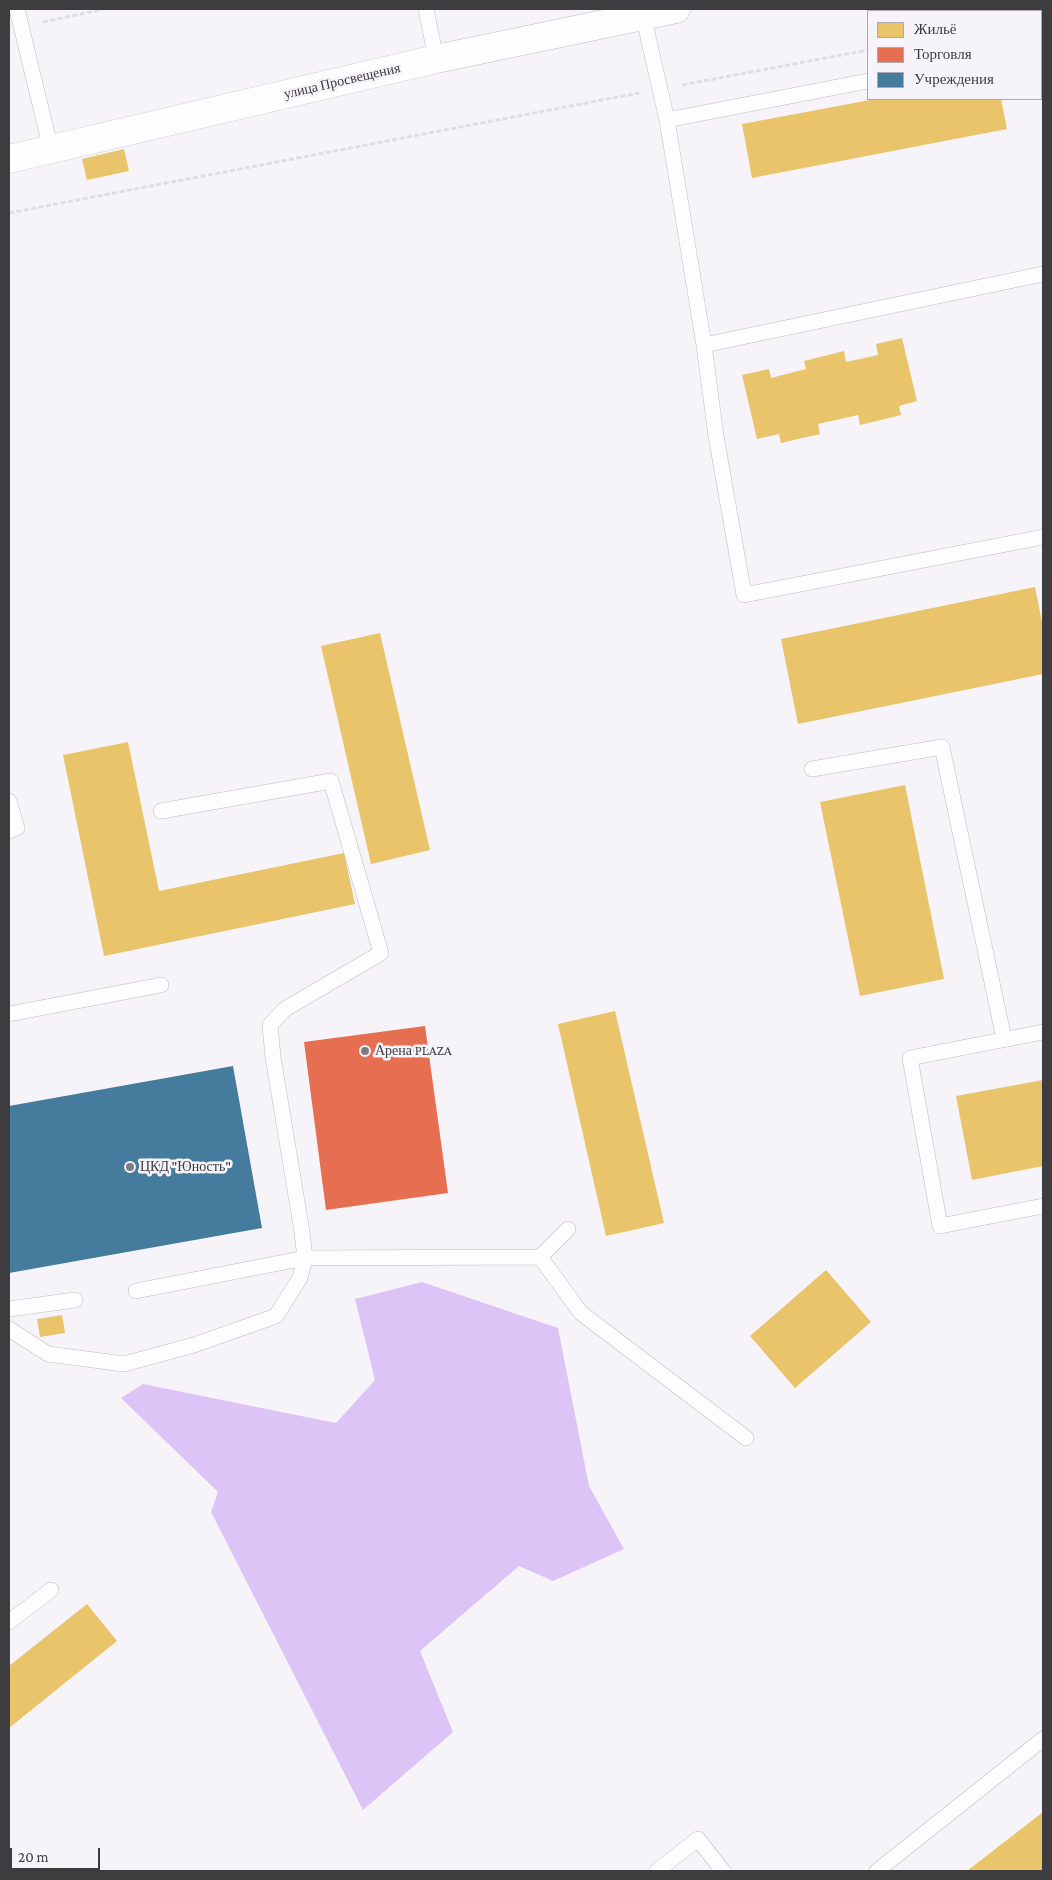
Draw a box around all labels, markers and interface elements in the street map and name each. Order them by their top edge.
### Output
legend [867,10,1042,100]
text: Жильё [914,21,956,37]
text: Торговля [914,46,972,62]
street label: улица Просвещения [282,59,402,103]
text: Учреждения [914,71,994,87]
place label: Арена PLAZA [375,1043,452,1059]
marker: Арена PLAZA [359,1045,371,1057]
place label: ЦКД "Юность" [140,1159,231,1175]
marker: ЦКД "Юность" [124,1161,136,1173]
scale bar [12,1838,102,1870]
text: 20 m [18,1849,49,1865]

